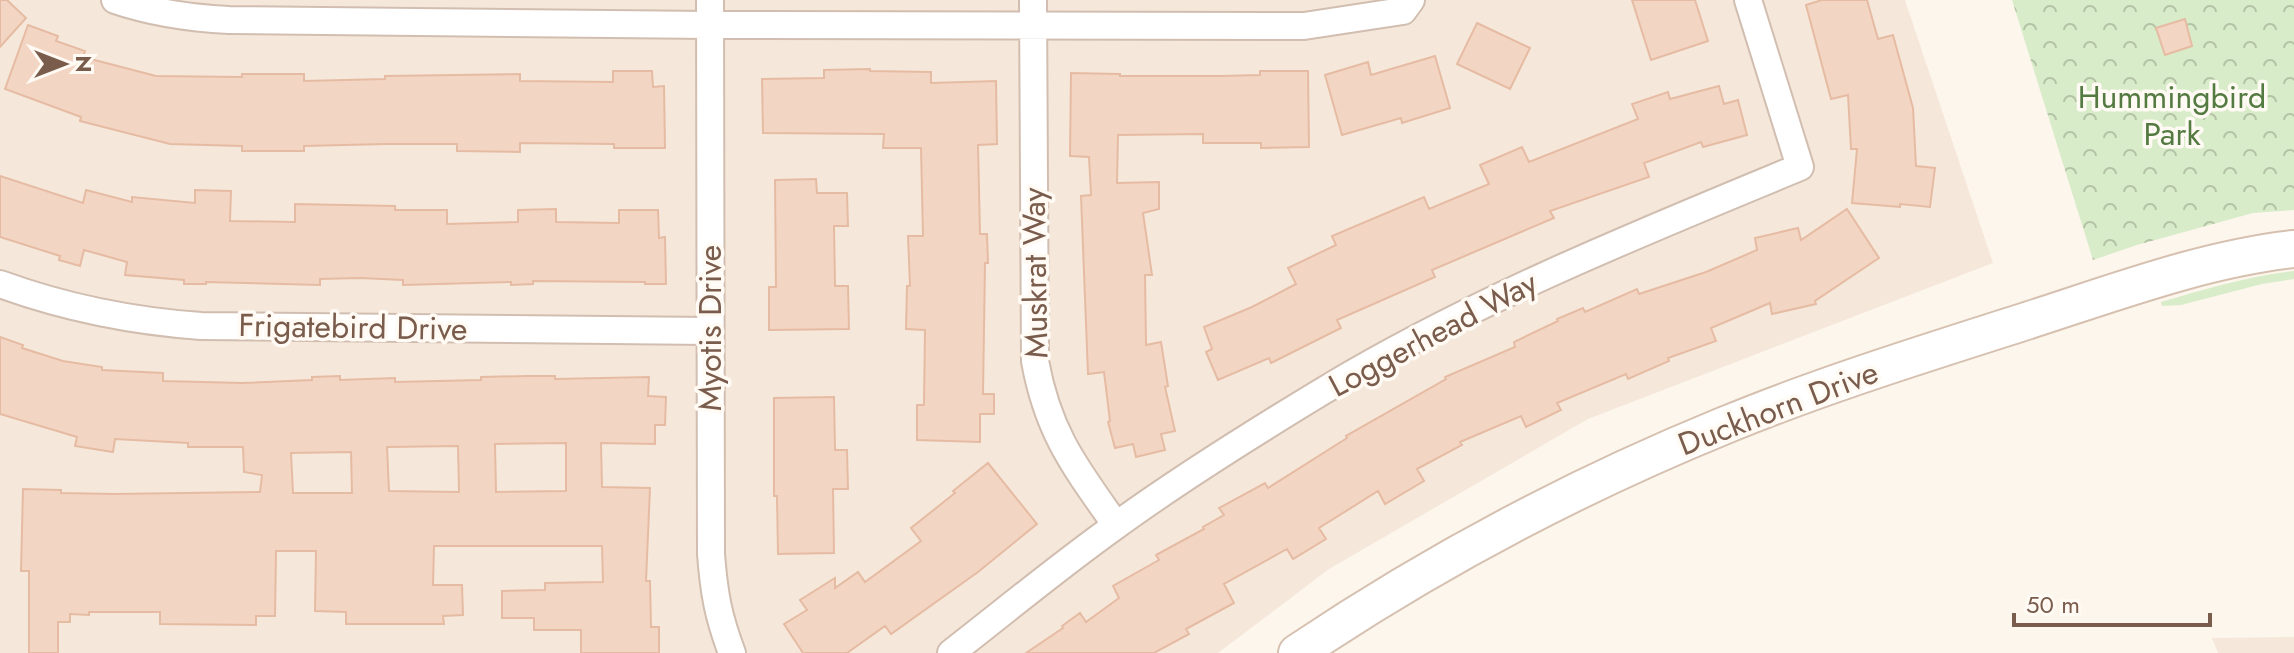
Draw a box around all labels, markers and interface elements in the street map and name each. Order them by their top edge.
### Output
north arrow [24,24,104,104]
text: N [68,55,100,73]
park label: Hummingbird Park [2078,74,2266,157]
street label: Muskrat Way [1010,186,1059,359]
street label: Myotis Drive [687,245,733,411]
street label: Loggerhead Way [1321,259,1546,408]
street label: Frigatebird Drive [238,302,468,352]
street label: Duckhorn Drive [1671,349,1885,467]
scale bar [2014,577,2210,627]
text: 50 m [2026,587,2080,622]

